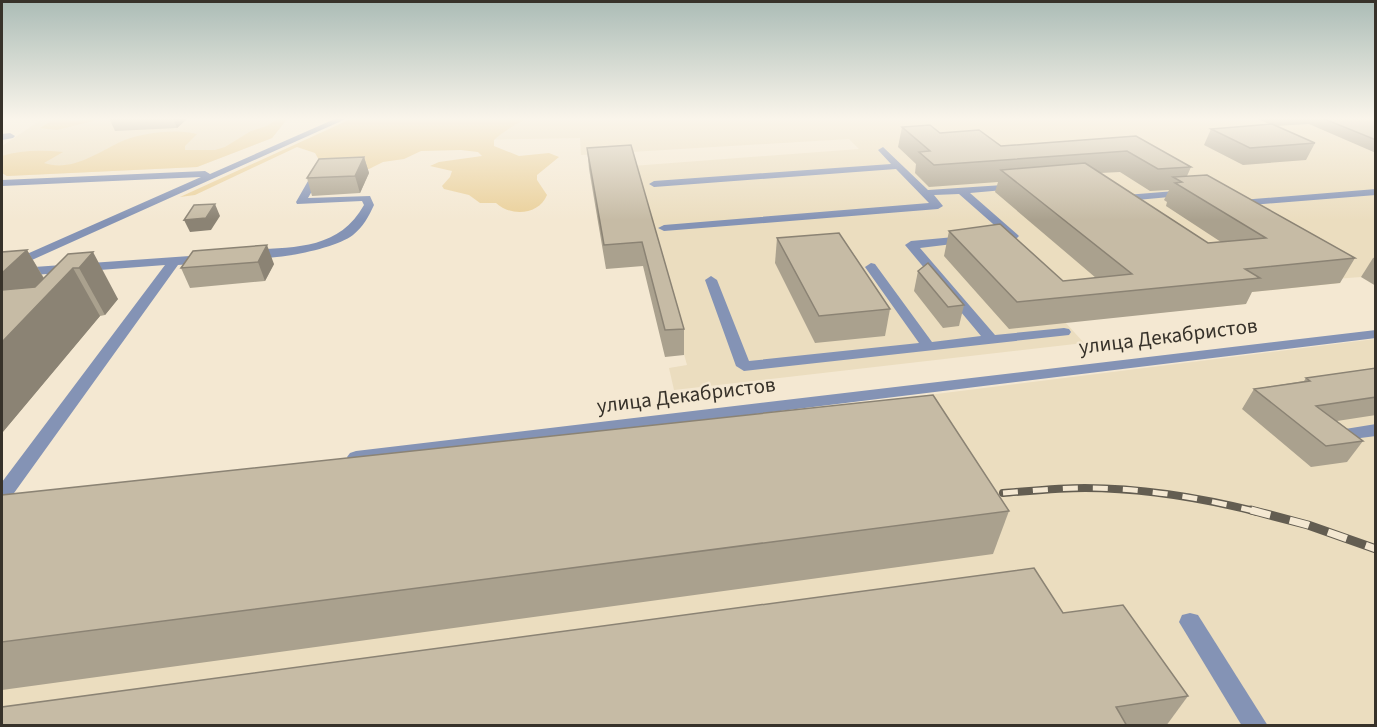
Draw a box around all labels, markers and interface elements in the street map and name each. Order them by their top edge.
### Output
street label: улица Декабристов [1077,310,1259,362]
street label: улица Декабристов [595,369,777,421]

